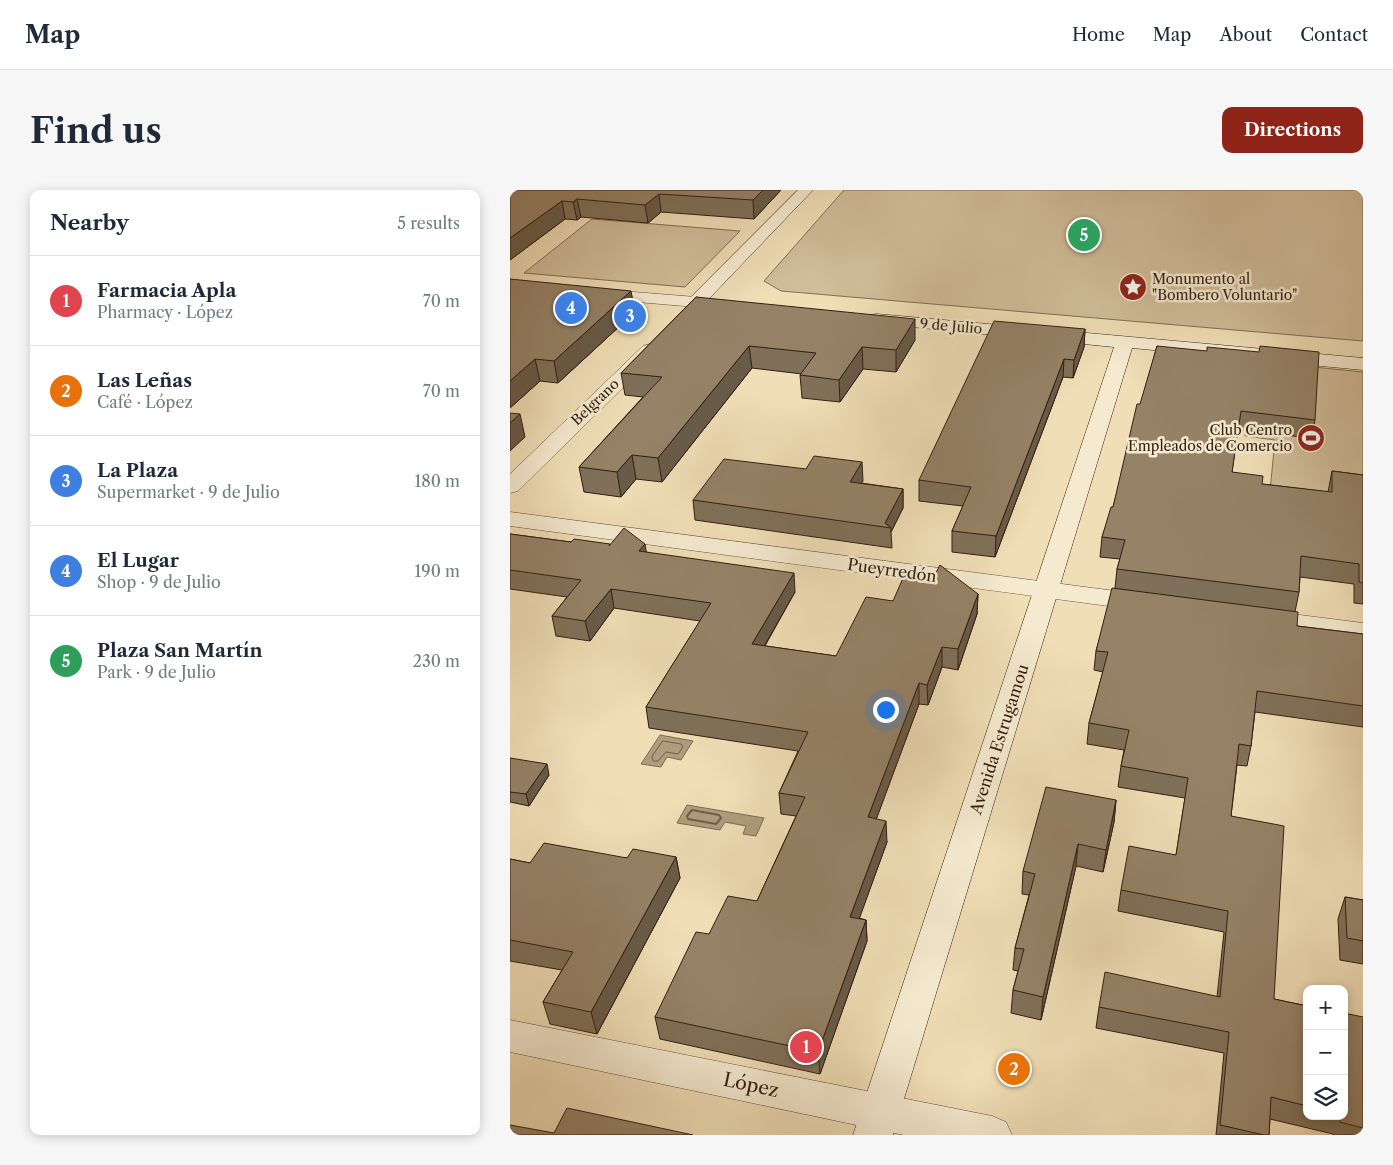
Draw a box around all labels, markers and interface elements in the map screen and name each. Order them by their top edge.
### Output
text: Map [25,20,80,49]
text: Home [1072,24,1125,46]
text: Map [1153,24,1191,46]
text: About [1219,24,1272,46]
text: Contact [1300,24,1368,46]
button: Directions [1222,107,1363,153]
text: Find us [30,109,162,152]
text: Nearby [50,210,129,235]
text: 5 results [397,213,460,233]
pin: 5 [1068,216,1100,254]
place label: Monumento al "Bombero Voluntario" [1152,270,1297,304]
place icon: Monumento al "Bombero Voluntario" [1118,272,1148,302]
text: Farmacia Apla [97,279,237,302]
pin: 4 [555,289,587,327]
text: 1 [62,291,70,311]
text: 70 m [423,291,460,311]
pin: 3 [614,297,646,335]
text: Pharmacy · López [97,302,233,322]
street label: 9 de Julio [919,314,983,338]
text: Las Leñas [97,369,192,392]
street label: Belgrano [567,375,623,429]
text: 2 [61,381,71,401]
text: 70 m [423,381,460,401]
text: Café · López [97,392,193,412]
place label: Club Centro Empleados de Comercio [1128,421,1292,455]
sports icon: Club Centro Empleados de Comercio [1296,423,1326,453]
text: La Plaza [97,459,178,482]
text: 3 [61,471,71,491]
text: 180 m [414,471,460,491]
text: Supermarket · 9 de Julio [97,482,280,502]
text: El Lugar [97,549,179,572]
street label: Pueyrredón [846,554,938,586]
text: 4 [61,561,71,581]
text: 190 m [415,561,460,581]
text: Shop · 9 de Julio [97,572,221,592]
text: Plaza San Martín [97,639,263,662]
text: 5 [62,651,70,671]
text: 230 m [413,651,460,671]
street label: Avenida Estrugamou [965,661,1033,818]
text: Park · 9 de Julio [97,662,216,682]
your location [873,697,899,723]
map controls [1303,985,1348,1120]
button: + [1303,985,1348,1030]
pin: 1 [790,1028,822,1066]
button: − [1303,1030,1348,1075]
pin: 2 [998,1050,1030,1088]
street label: López [721,1068,781,1102]
button: layers [1303,1075,1348,1120]

